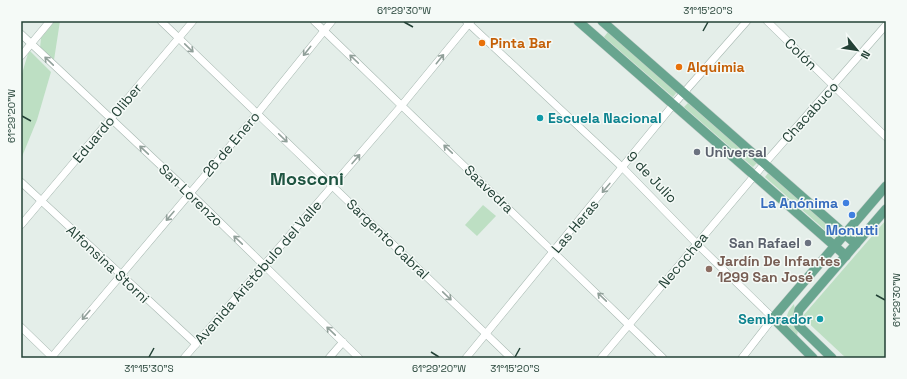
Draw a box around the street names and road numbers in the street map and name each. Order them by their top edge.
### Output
street label: Colón [781,34,821,74]
street label: Chacabuco [778,78,842,146]
street label: Eduardo Oliber [68,79,146,167]
street label: 26 de Enero [198,108,264,180]
street label: 9 de Julio [623,147,681,207]
street label: San Lorenzo [155,160,227,230]
street label: Saavedra [460,161,518,217]
street label: Sargento Cabral [343,195,433,283]
street label: Avenida Aristóbulo del Valle [191,196,325,348]
street label: Las Heras [547,196,603,256]
street label: Alfonsina Storni [63,221,153,307]
street label: Necochea [654,228,712,292]

